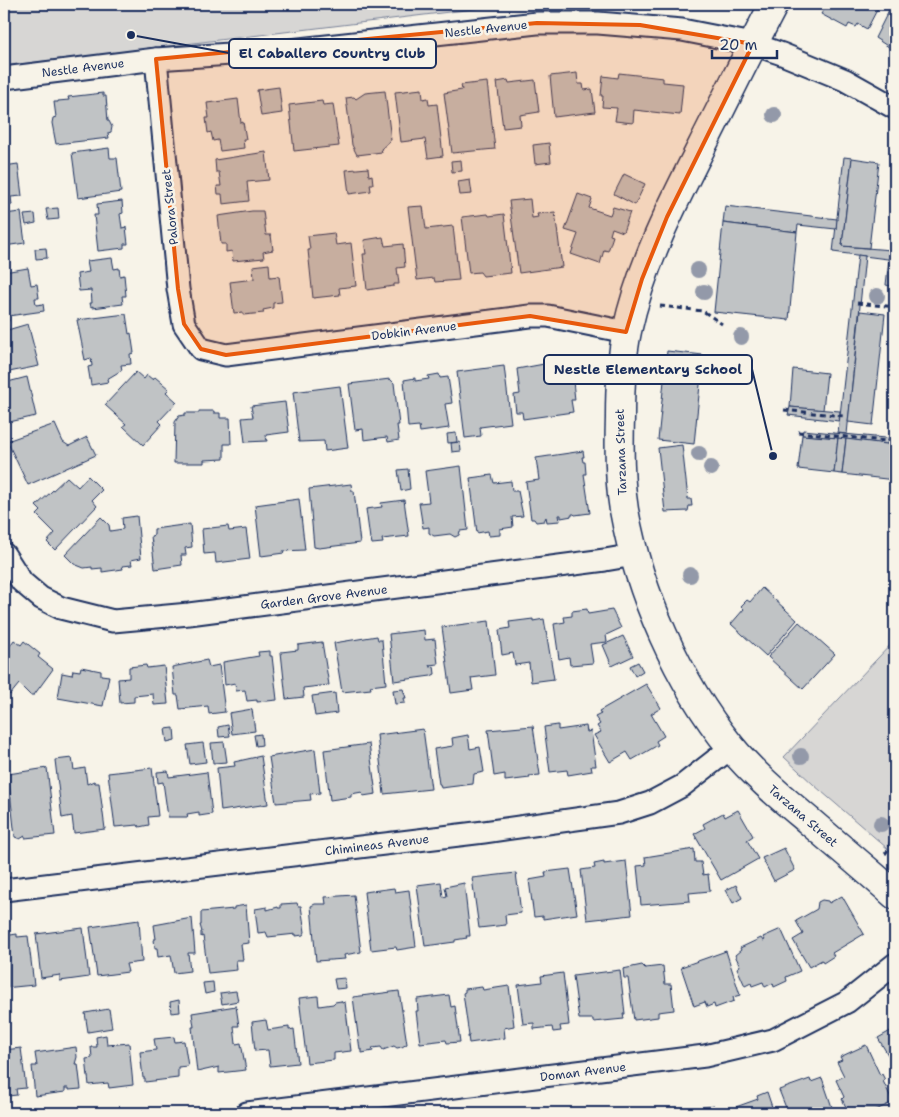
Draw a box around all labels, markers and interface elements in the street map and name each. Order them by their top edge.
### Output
street label: Nestle Avenue [444,17,528,41]
scale bar [712,28,776,60]
text: 20 m [719,35,758,55]
callout: El Caballero Country Club [229,39,436,68]
text: El Caballero Country Club [238,44,426,62]
street label: Nestle Avenue [41,55,125,81]
street label: Palora Street [158,168,182,246]
street label: Dobkin Avenue [371,318,458,344]
callout: Nestle Elementary School [544,355,752,384]
text: Nestle Elementary School [554,360,742,378]
street label: Tarzana Street [611,408,631,496]
street label: Garden Grove Avenue [260,581,389,613]
street label: Tarzana Street [765,781,841,851]
street label: Chimineas Avenue [324,831,430,859]
street label: Doman Avenue [539,1059,627,1085]

